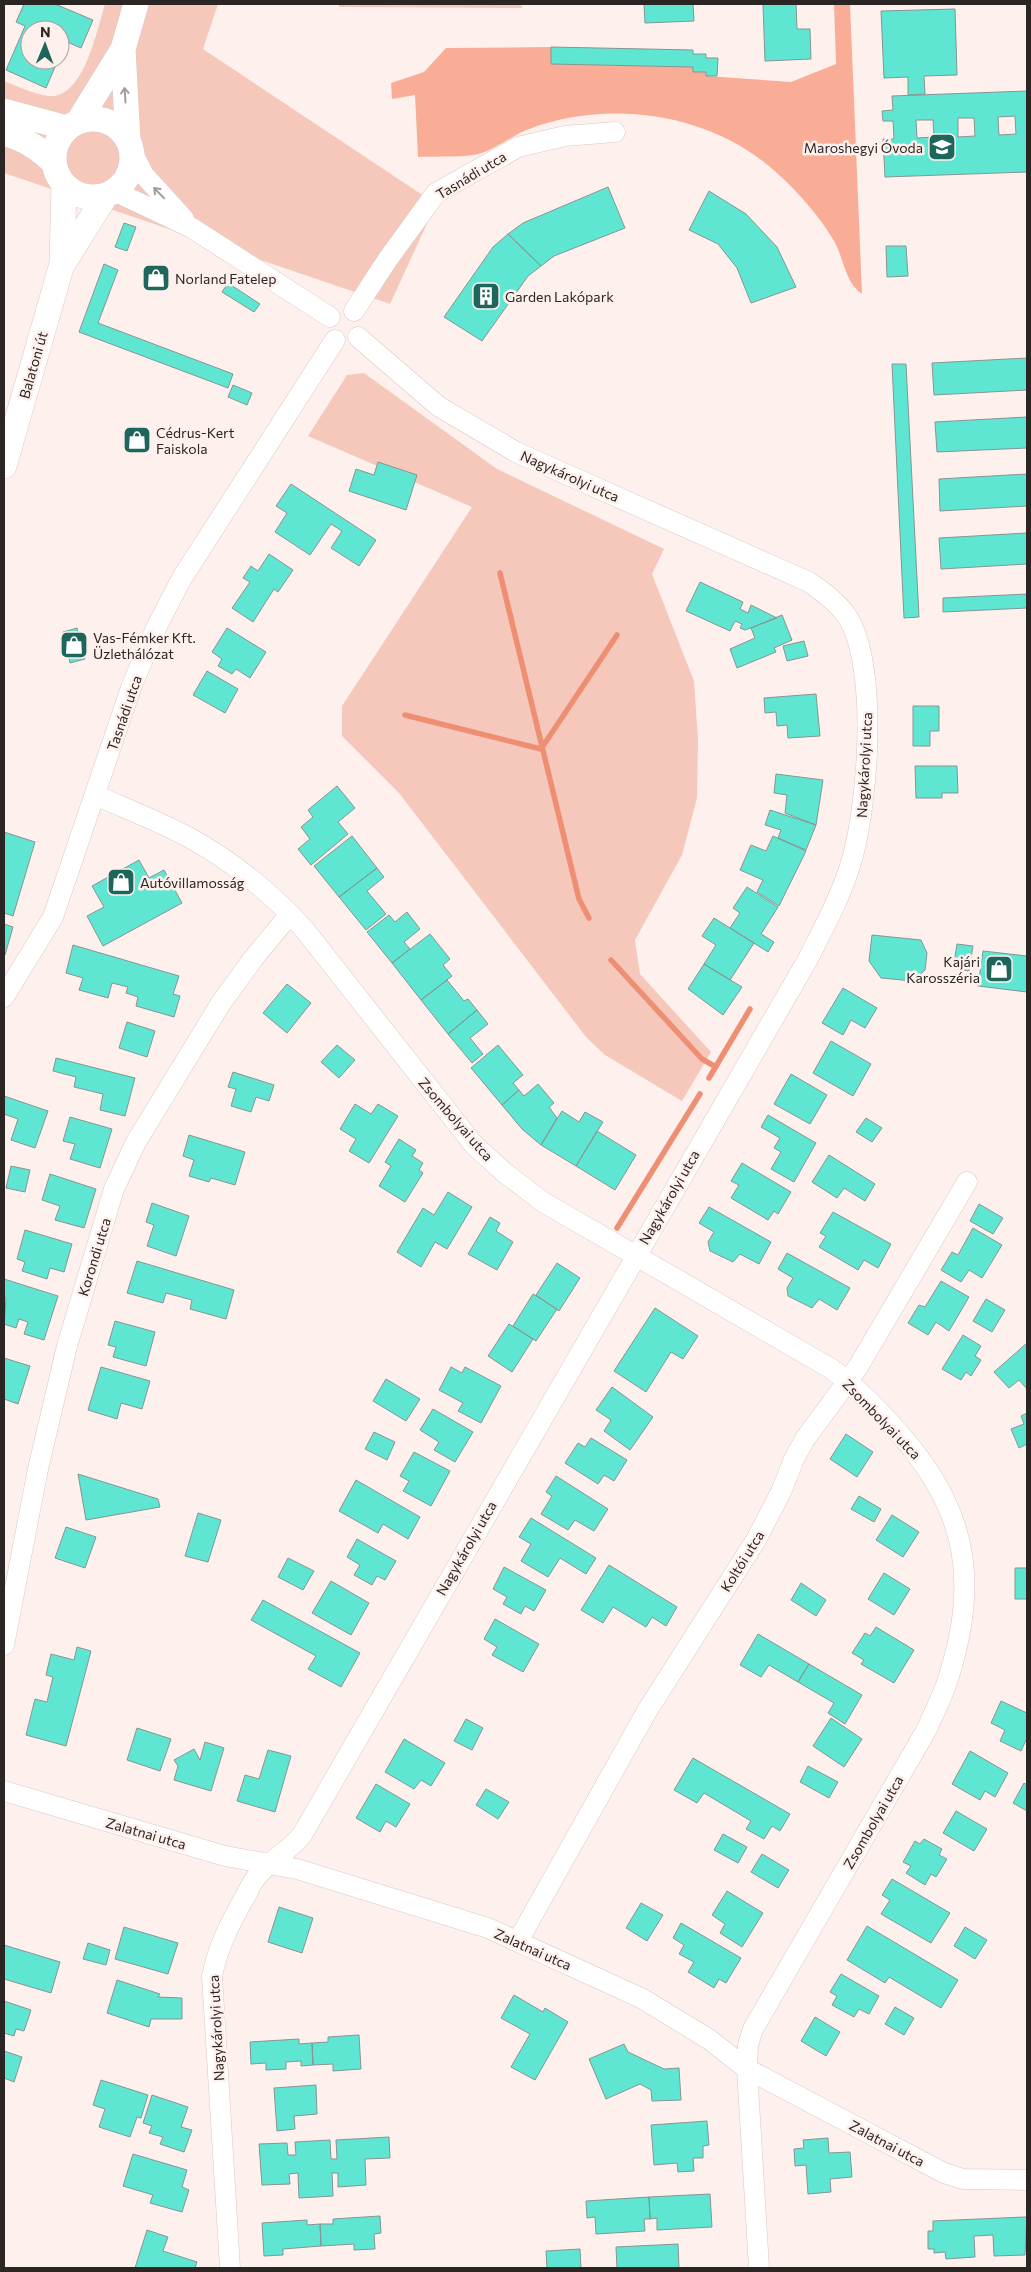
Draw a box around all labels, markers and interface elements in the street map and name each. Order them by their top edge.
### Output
north arrow [20,20,70,70]
text: N [40,23,51,40]
one-way arrow [120,88,129,104]
school or university icon: Maroshegyi Óvoda [927,132,957,162]
place label: Maroshegyi Óvoda [804,139,923,156]
street label: Tasnádi utca [433,147,509,203]
one-way arrow [152,187,165,199]
shop icon: Norland Fatelep [141,263,171,293]
place label: Norland Fatelep [175,270,277,287]
building icon: Garden Lakópark [471,281,501,311]
place label: Garden Lakópark [505,288,614,305]
street label: Balatoni út [15,329,51,401]
place label: Cédrus-Kert Faiskola [156,424,235,457]
shop icon: Cédrus-Kert Faiskola [122,425,152,455]
street label: Nagykárolyi utca [518,447,622,505]
place label: Vas-Fémker Kft. Üzlethálózat [93,629,196,662]
shop icon: Vas-Fémker Kft. Üzlethálózat [59,630,89,660]
street label: Tasnádi utca [103,673,145,753]
street label: Nagykárolyi utca [853,712,875,818]
shop icon: Autóvillamosság [106,867,136,897]
place label: Autóvillamosság [140,874,245,891]
place label: Kajári Karosszéria [906,953,980,986]
shop icon: Kajári Karosszéria [984,954,1014,984]
street label: Zsombolyai utca [415,1074,497,1164]
street label: Nagykárolyi utca [635,1147,703,1247]
street label: Korondi utca [74,1216,114,1298]
street label: Zsombolyai utca [839,1375,925,1463]
street label: Nagykárolyi utca [432,1498,500,1598]
street label: Koltói utca [717,1527,767,1595]
street label: Zsombolyai utca [839,1772,907,1872]
street label: Zalatnai utca [104,1813,188,1853]
street label: Zalatnai utca [492,1924,574,1974]
street label: Nagykárolyi utca [205,1975,227,2081]
street label: Zalatnai utca [847,2116,927,2170]

